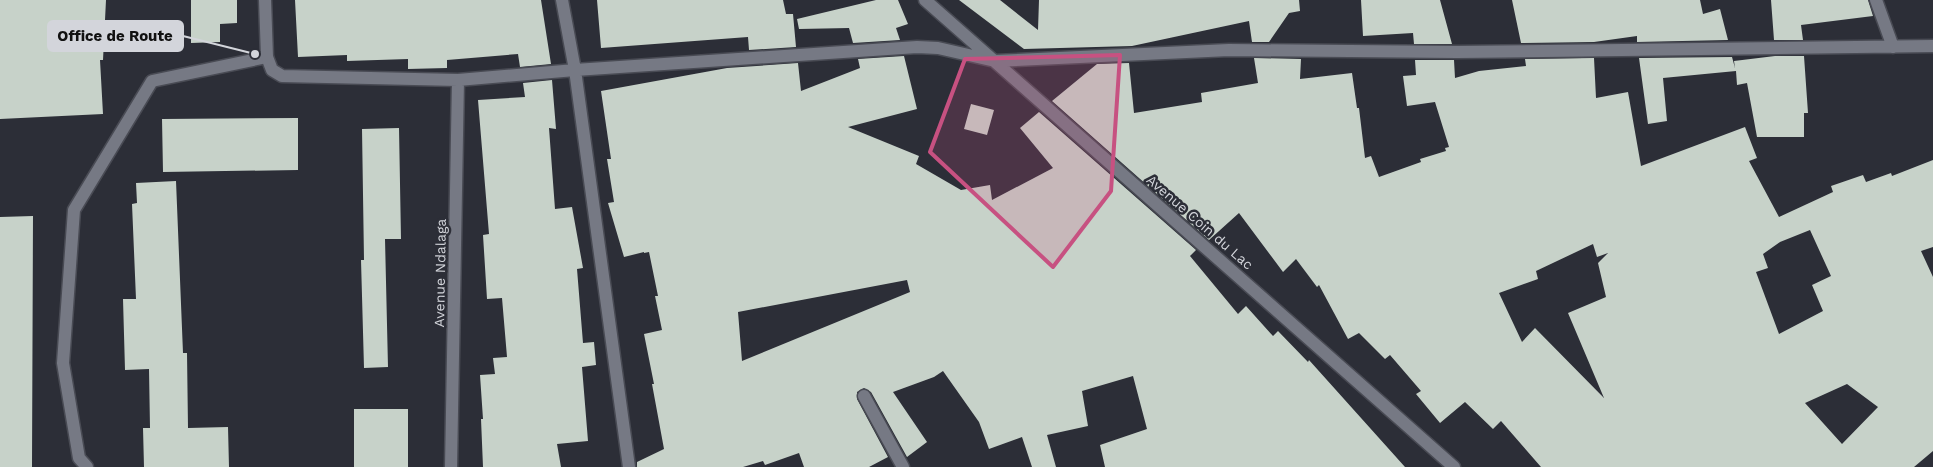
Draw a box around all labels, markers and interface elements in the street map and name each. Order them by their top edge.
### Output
callout: Office de Route [48,21,183,51]
text: Office de Route [57,27,173,45]
street label: Avenue Coin du Lac [1144,171,1257,273]
street label: Avenue Ndalaga [431,218,449,328]

